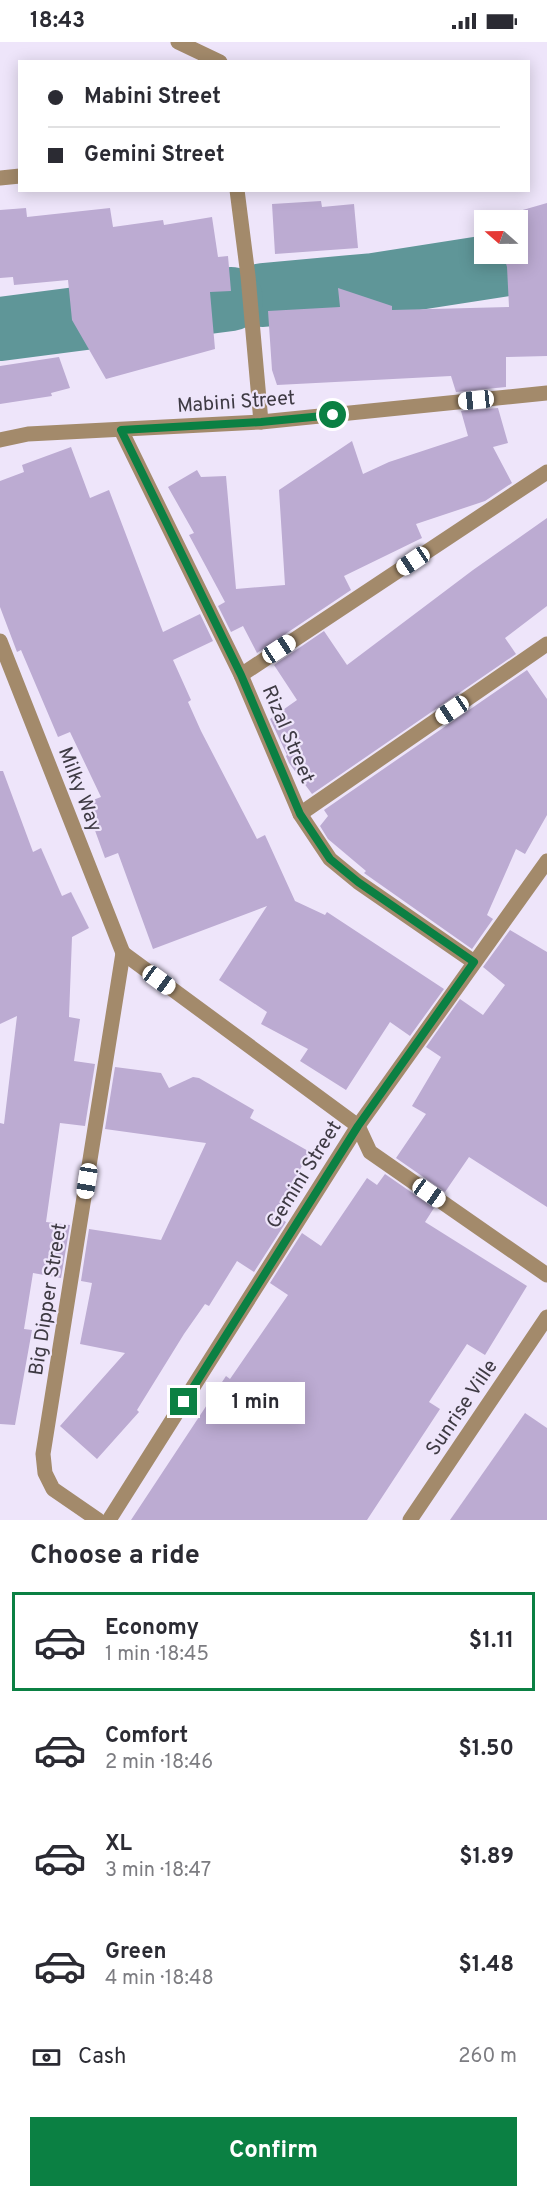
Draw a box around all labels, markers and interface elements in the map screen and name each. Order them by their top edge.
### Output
text: 18:43 [30,8,85,35]
text: Mabini Street [84,84,221,111]
text: Gemini Street [84,142,225,169]
north arrow [474,210,528,264]
map controls [474,210,528,264]
street label: Mabini Street [176,386,296,420]
car [457,389,495,411]
route start [319,401,346,428]
car [393,543,433,579]
car [259,632,299,666]
street label: Rizal Street [255,682,319,788]
car [432,692,472,728]
street label: Milky Way [51,744,107,836]
car [139,962,179,998]
street label: Gemini Street [261,1116,348,1234]
car [75,1162,99,1200]
car [409,1175,449,1211]
street label: Big Dipper Street [24,1221,74,1377]
street label: Sunrise Ville [421,1355,504,1461]
callout: 1 min [205,1381,304,1423]
route end [170,1388,197,1415]
text: 1 min [231,1390,280,1416]
text: Choose a ride [30,1539,200,1573]
icon: car [33,1615,87,1669]
text: Economy [105,1615,199,1642]
text: $1.11 [469,1628,514,1655]
text: 1 min · 18:45 [105,1642,209,1668]
icon: car [33,1723,87,1777]
text: Comfort [105,1723,188,1750]
text: $1.50 [459,1736,514,1763]
text: 2 min · 18:46 [105,1750,213,1776]
icon: car [33,1831,87,1885]
text: XL [105,1831,132,1858]
text: $1.89 [459,1844,514,1871]
text: 3 min · 18:47 [105,1858,211,1884]
icon: car [33,1939,87,1993]
text: Green [105,1939,167,1966]
text: $1.48 [458,1952,514,1979]
text: 4 min · 18:48 [105,1966,214,1992]
icon: cash [30,2041,63,2074]
text: Cash [78,2044,127,2071]
text: 260 m [458,2044,517,2070]
button: Confirm [30,2117,517,2186]

